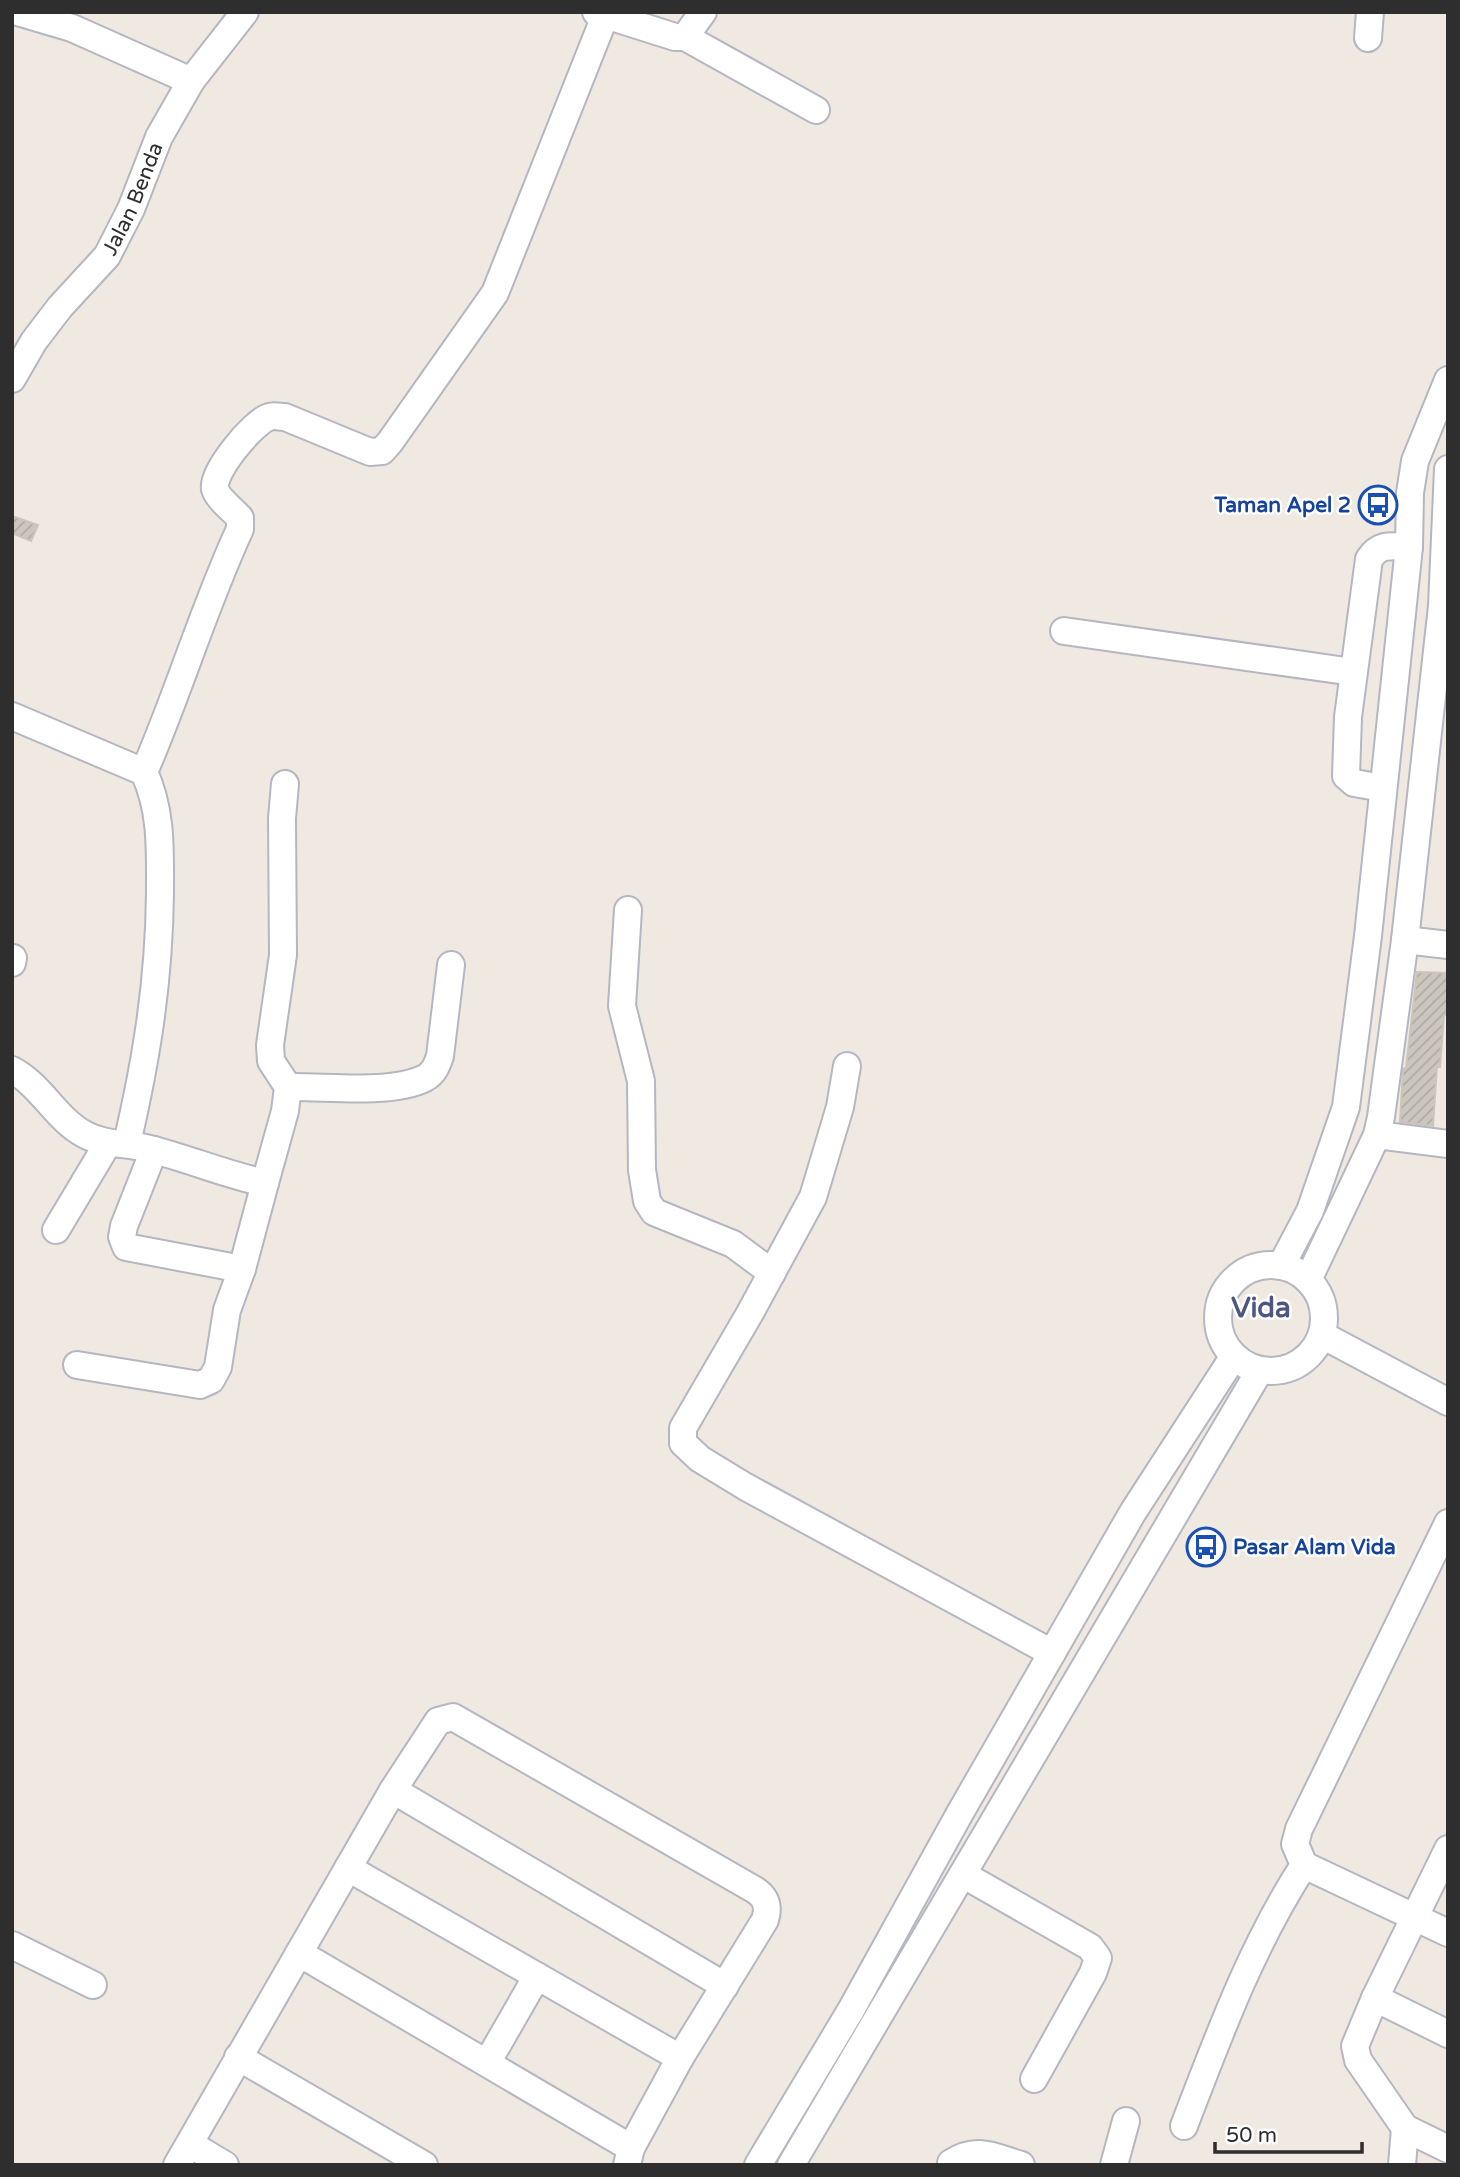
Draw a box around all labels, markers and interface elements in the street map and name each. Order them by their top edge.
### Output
street label: Jalan Benda [97,139,168,260]
bus stop icon: Taman Apel 2 [1357,484,1399,526]
place label: Taman Apel 2 [1213,493,1351,518]
district label: Vida [1231,1291,1291,1325]
bus stop icon: Pasar Alam Vida [1185,1526,1227,1568]
place label: Pasar Alam Vida [1233,1535,1396,1560]
scale bar [1215,2110,1362,2154]
text: 50 m [1226,2123,1277,2148]

